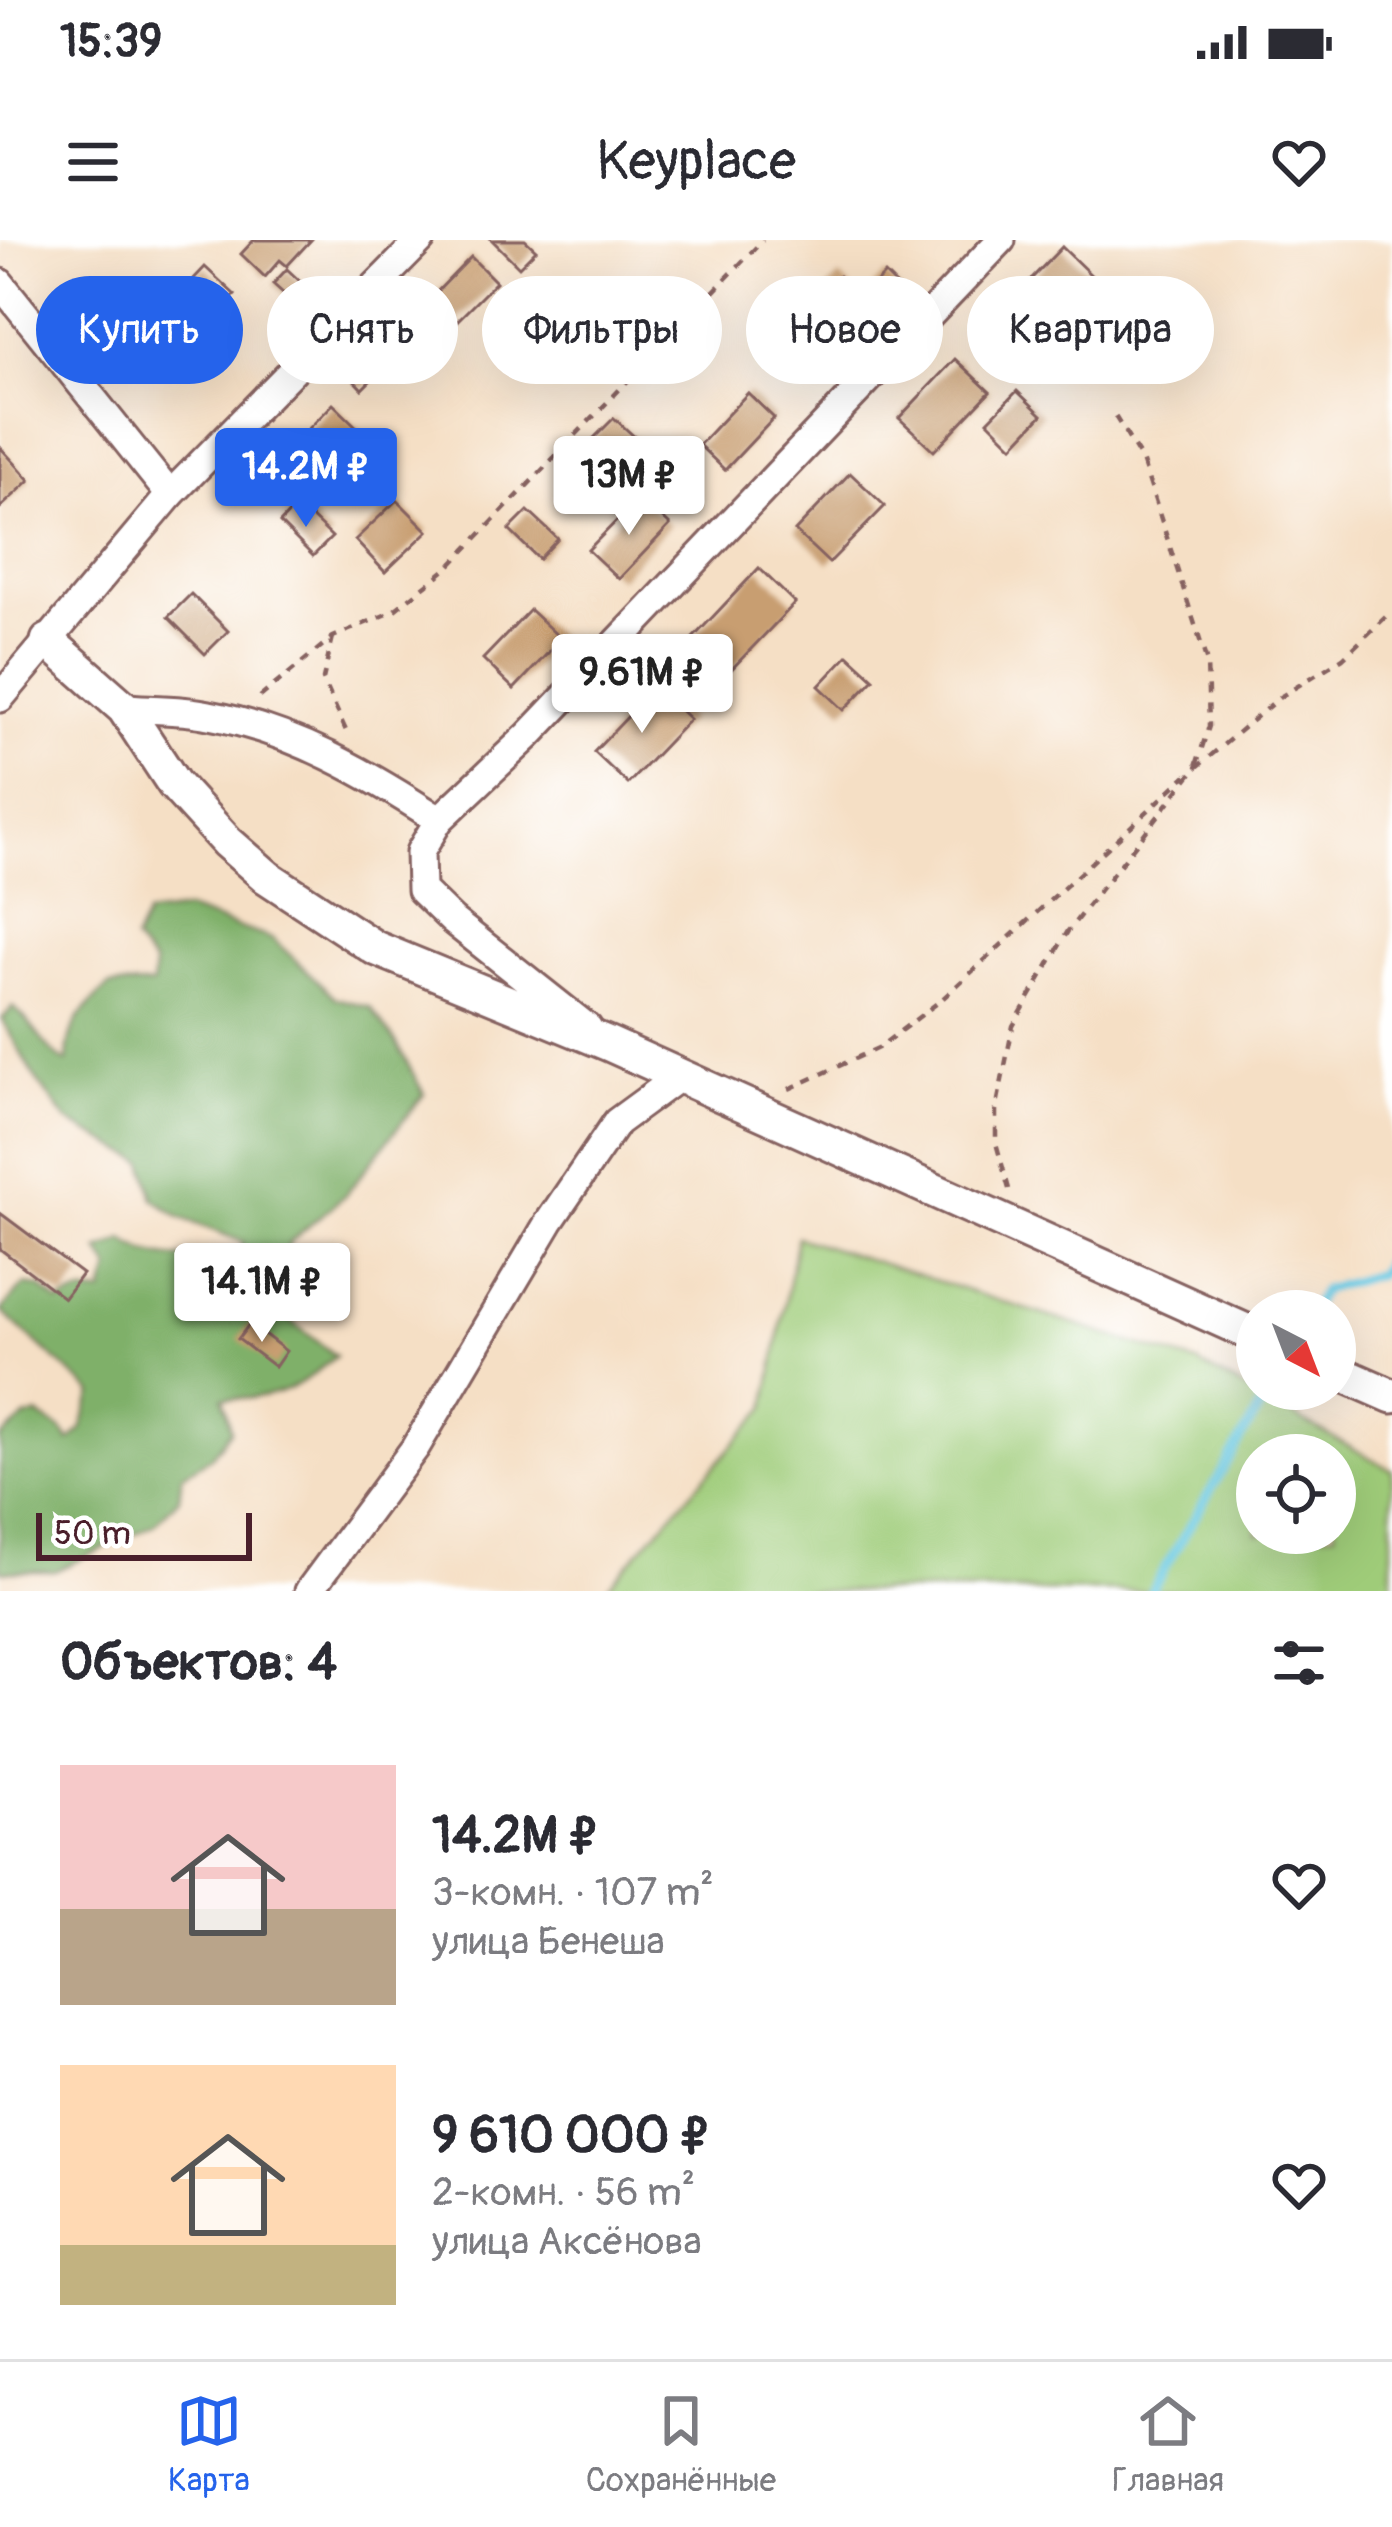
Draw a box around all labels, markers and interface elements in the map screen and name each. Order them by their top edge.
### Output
text: 15:39 [60,14,162,70]
text: Keyplace [596,128,796,196]
icon: menu [60,129,126,195]
icon: heart [1266,129,1332,195]
chip: Купить [36,276,243,384]
chip: Снять [267,276,458,384]
chip: Фильтры [482,276,722,384]
chip: Новое [746,276,943,384]
chip: Квартира [967,276,1214,384]
pin: 14.2M ₽ [195,428,417,530]
pin: 13M ₽ [545,436,713,538]
text: 14.2M ₽ [242,442,370,491]
text: 13M ₽ [581,450,677,499]
pin: 9.61M ₽ [531,634,753,736]
text: 9.61M ₽ [579,648,705,697]
pin: 14.1M ₽ [151,1243,373,1345]
text: 14.1M ₽ [201,1257,323,1306]
north arrow [1236,1290,1356,1410]
map controls [1236,1290,1356,1554]
button: locate [1236,1434,1356,1554]
scale bar [36,1507,252,1560]
text: 50 m [54,1513,131,1554]
icon: filters [1266,1630,1332,1696]
text: Объектов: 4 [60,1631,337,1695]
text: 14.2M ₽ [432,1804,600,1868]
icon: home [156,1813,300,1957]
icon: heart [1266,1852,1332,1918]
text: 3-комн. · 107 m² [432,1868,714,1917]
text: улица Бенеша [432,1917,665,1966]
text: 9 610 000 ₽ [432,2104,711,2168]
icon: home [156,2113,300,2257]
icon: heart [1266,2152,1332,2218]
text: 2-комн. · 56 m² [432,2168,695,2217]
text: улица Аксёнова [432,2217,702,2266]
tab: Карта [168,2388,250,2501]
tab: Сохранённые [586,2388,776,2501]
tab: Главная [1112,2388,1224,2501]

